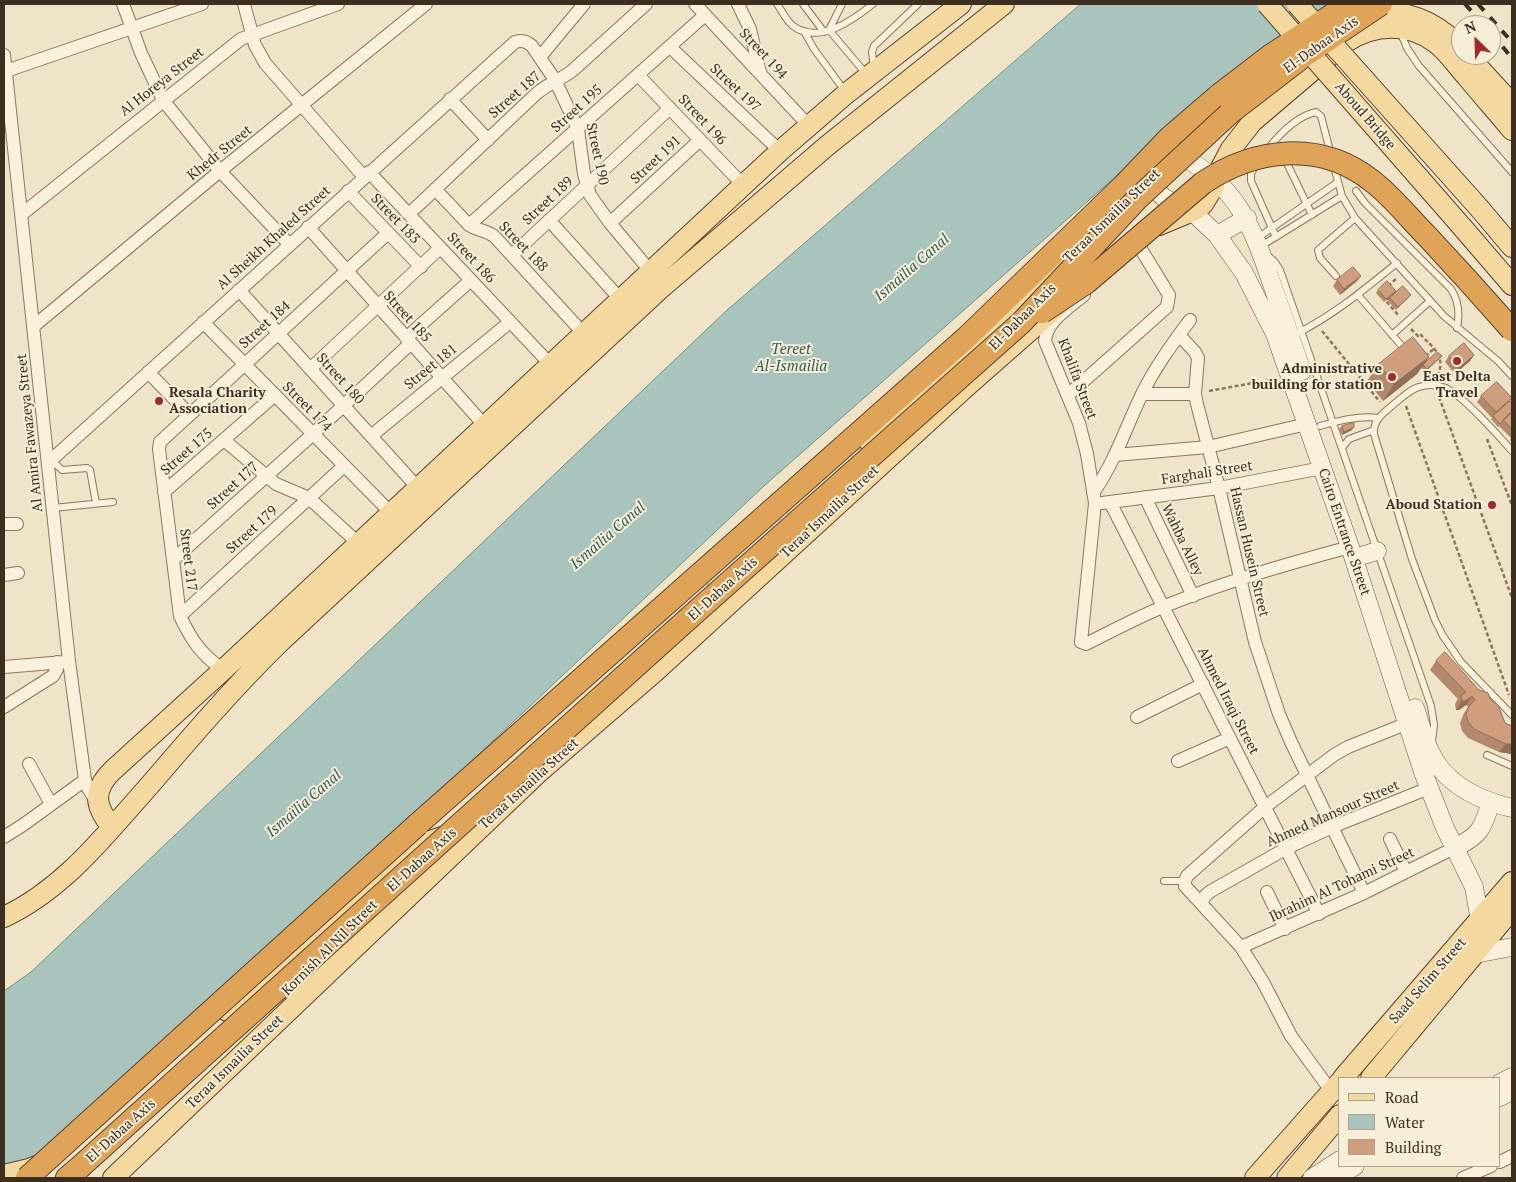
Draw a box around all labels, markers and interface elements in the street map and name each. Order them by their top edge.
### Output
street label: El-Dabaa Axis [1280,13,1362,77]
north arrow [1451,15,1501,65]
text: N [1461,16,1479,38]
street label: Street 194 [735,25,791,83]
street label: Al Horeya Street [117,44,207,120]
street label: Street 197 [706,60,764,116]
street label: Street 187 [486,68,544,122]
street label: Aboud Bridge [1331,79,1399,153]
street label: Street 195 [548,82,606,136]
street label: Street 196 [674,91,730,149]
street label: Street 190 [582,121,612,187]
street label: Khedr Street [184,122,256,184]
street label: Street 191 [627,132,685,188]
street label: Teraa Ismailia Street [1060,165,1164,267]
street label: Street 189 [519,173,577,229]
street label: Al Sheikh Khaled Street [214,183,334,293]
street label: Street 183 [367,190,423,248]
street label: Street 188 [495,218,551,276]
street label: Street 186 [443,229,499,287]
water label: Ismaïlia Canal [871,231,953,305]
street label: El-Dabaa Axis [986,280,1060,354]
street label: Street 185 [380,288,434,346]
street label: Street 184 [236,298,294,352]
street label: Khalifa Street [1054,336,1100,422]
street label: Street 181 [401,341,461,393]
water label: Tereet Al-Ismailia [755,341,827,376]
street label: Street 180 [313,350,367,408]
street label: Al Amira Fawazeya Street [13,353,47,513]
marker: East Delta Travel [1451,355,1463,367]
place label: Administrative building for station [1252,361,1382,394]
place label: East Delta Travel [1423,369,1491,402]
marker: Administrative building for station [1386,371,1398,383]
street label: Street 174 [279,379,335,435]
place label: Resala Charity Association [169,385,266,418]
marker: Resala Charity Association [153,395,165,407]
street label: Street 175 [158,425,216,479]
street label: Farghali Street [1160,458,1254,488]
street label: Street 177 [204,459,262,513]
street label: Teraa Ismailia Street [777,462,883,562]
street label: Cairo Entrance Street [1314,466,1374,598]
street label: Hassan Husein Street [1226,485,1272,619]
place label: Aboud Station [1386,497,1482,513]
water label: Ismaïlia Canal [567,499,649,573]
marker: Aboud Station [1486,499,1498,511]
street label: Wahba Alley [1157,502,1207,578]
street label: Street 179 [223,503,281,557]
street label: Street 217 [176,528,200,592]
street label: El-Dabaa Axis [685,553,761,625]
street label: Ahmed Iraqi Street [1194,645,1262,757]
street label: Teraa Ismailia Street [476,735,582,833]
water label: Ismaïlia Canal [263,767,345,841]
street label: Ahmed Mansour Street [1264,777,1402,851]
street label: El-Dabaa Axis [384,824,460,896]
street label: Ibrahim Al Tohami Street [1267,844,1417,926]
street label: Kornish Al Nil Street [279,897,381,999]
street label: Saad Selim Street [1386,934,1470,1028]
street label: Teraa Ismailia Street [183,1011,287,1113]
legend [1338,1077,1501,1167]
text: Road [1385,1087,1418,1107]
street label: El-Dabaa Axis [83,1095,159,1167]
text: Water [1385,1112,1424,1132]
text: Building [1385,1137,1442,1157]

